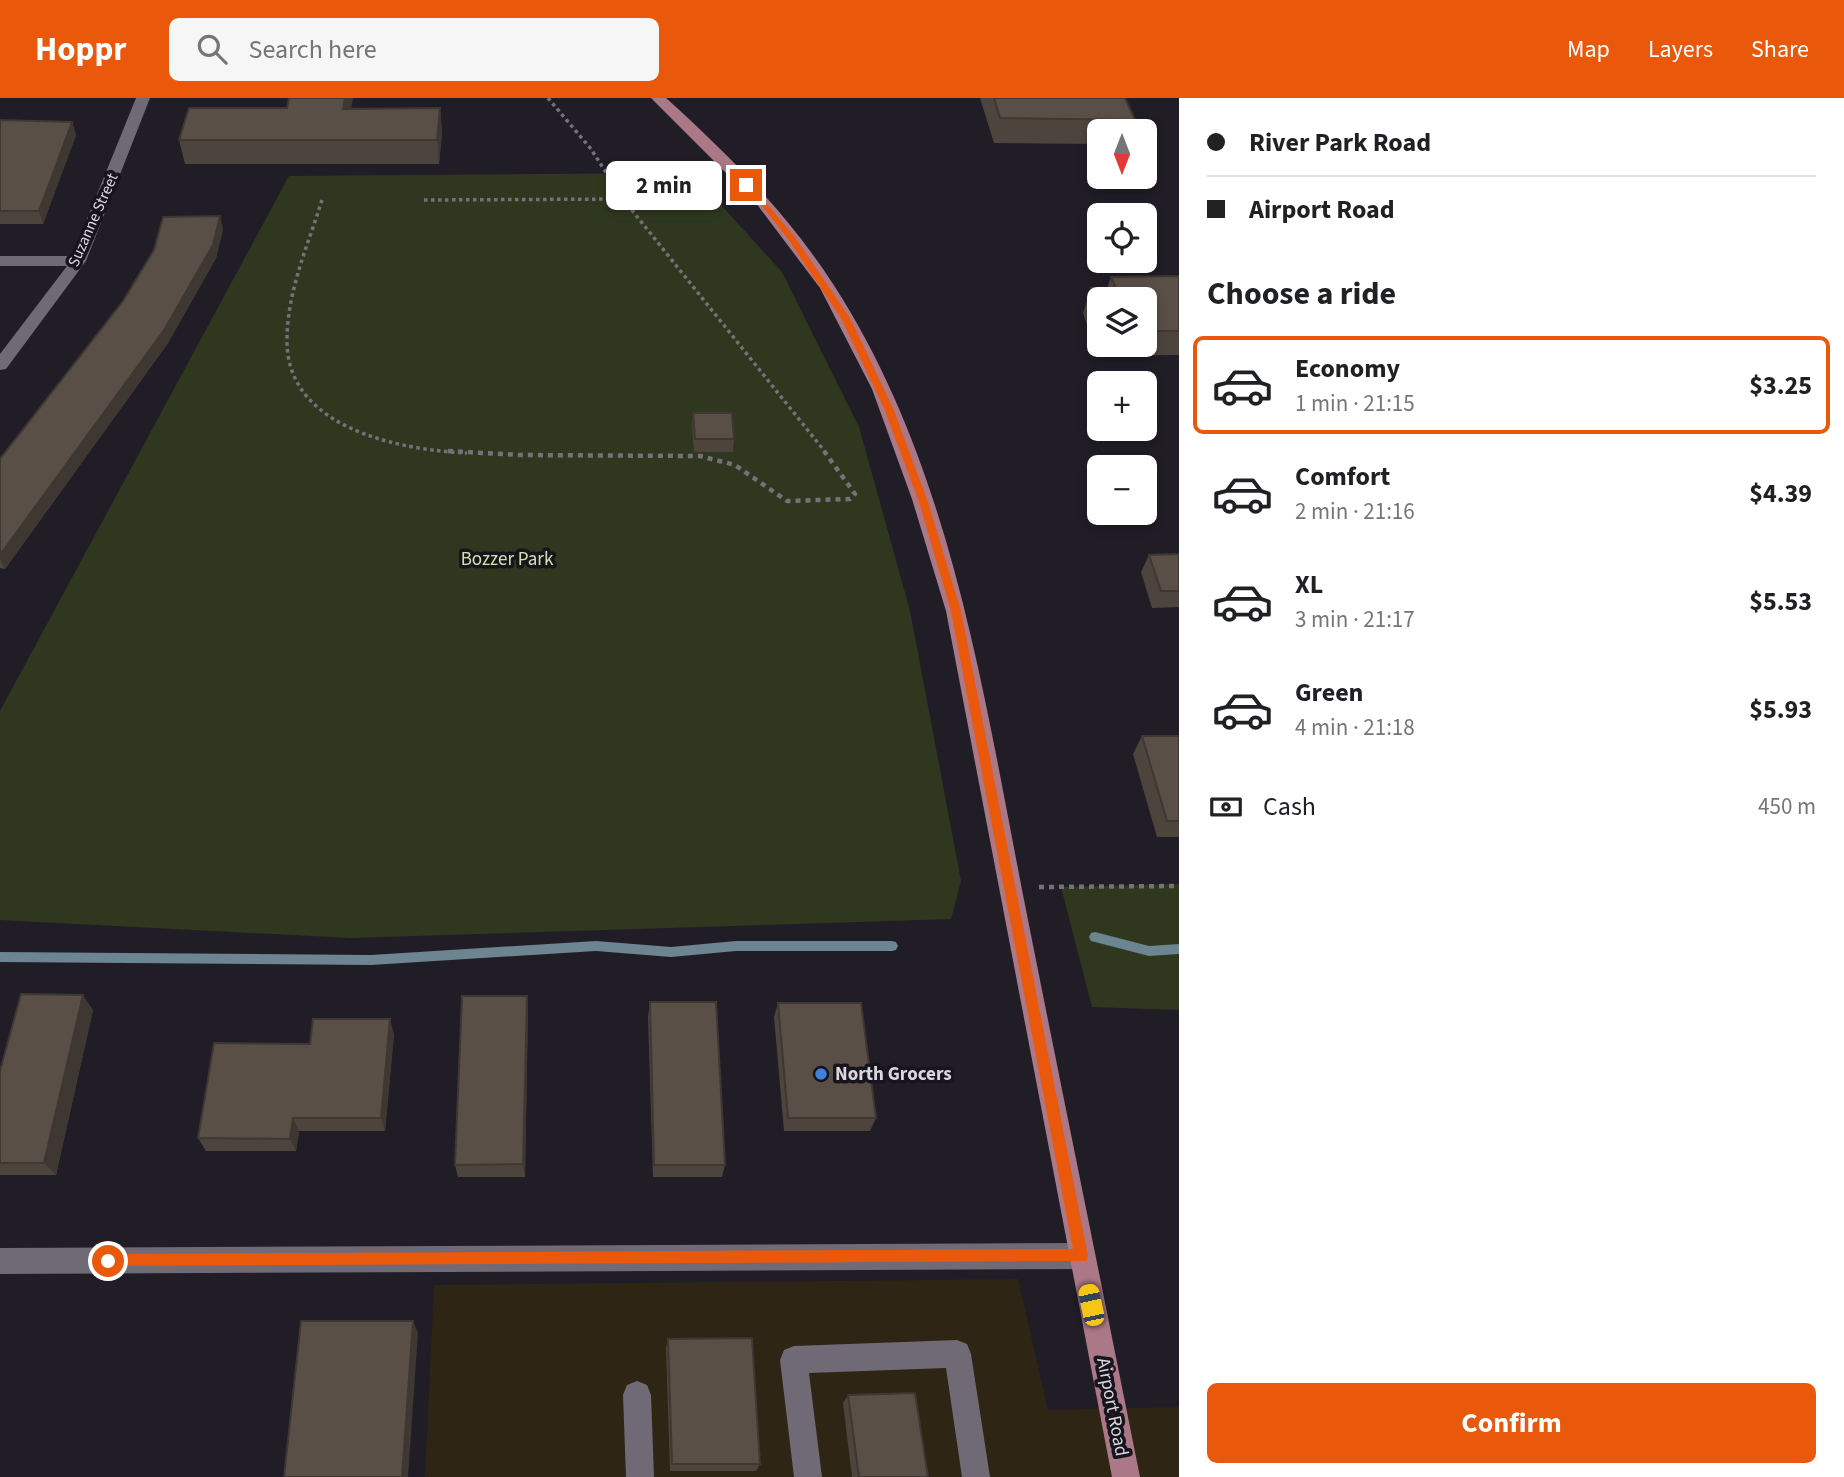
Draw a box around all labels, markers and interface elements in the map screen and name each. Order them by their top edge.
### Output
search box [169,18,659,81]
text: Hoppr [35,26,127,73]
icon: search [193,30,231,68]
text: Search here [249,31,377,68]
text: Map [1567,32,1610,67]
text: Layers [1648,32,1713,67]
text: Share [1751,32,1809,67]
north arrow [1087,119,1157,189]
map controls [1087,119,1157,525]
text: River Park Road [1249,124,1431,161]
callout: 2 min [606,160,722,210]
street label: Suzanne Street [63,169,124,270]
text: 2 min [636,169,692,202]
route end [730,169,762,201]
text: Airport Road [1249,191,1395,228]
button: locate [1087,203,1157,273]
text: Choose a ride [1207,271,1396,317]
button: layers [1087,287,1157,357]
text: Economy [1295,350,1400,387]
icon: car [1211,354,1274,417]
text: $3.25 [1749,367,1812,404]
button: + [1087,371,1157,441]
text: 1 min · 21:15 [1295,387,1415,420]
button: − [1087,455,1157,525]
text: Comfort [1295,458,1390,495]
icon: car [1211,462,1274,525]
text: $4.39 [1749,475,1812,512]
text: 2 min · 21:16 [1295,495,1415,528]
park label: Bozzer Park [461,546,554,573]
text: XL [1295,566,1323,603]
icon: car [1211,570,1274,633]
text: $5.53 [1749,583,1812,620]
text: 3 min · 21:17 [1295,603,1415,636]
text: Green [1295,674,1363,711]
icon: car [1211,678,1274,741]
text: $5.93 [1749,691,1812,728]
text: 4 min · 21:18 [1295,711,1415,744]
icon: cash [1207,788,1245,826]
text: Cash [1263,788,1316,825]
text: 450 m [1758,790,1816,823]
place label: North Grocers [835,1061,952,1088]
marker: North Grocers [813,1066,829,1082]
route start [92,1245,124,1277]
car [1077,1282,1106,1328]
street label: Airport Road [1089,1355,1135,1459]
button: Confirm [1207,1383,1816,1463]

